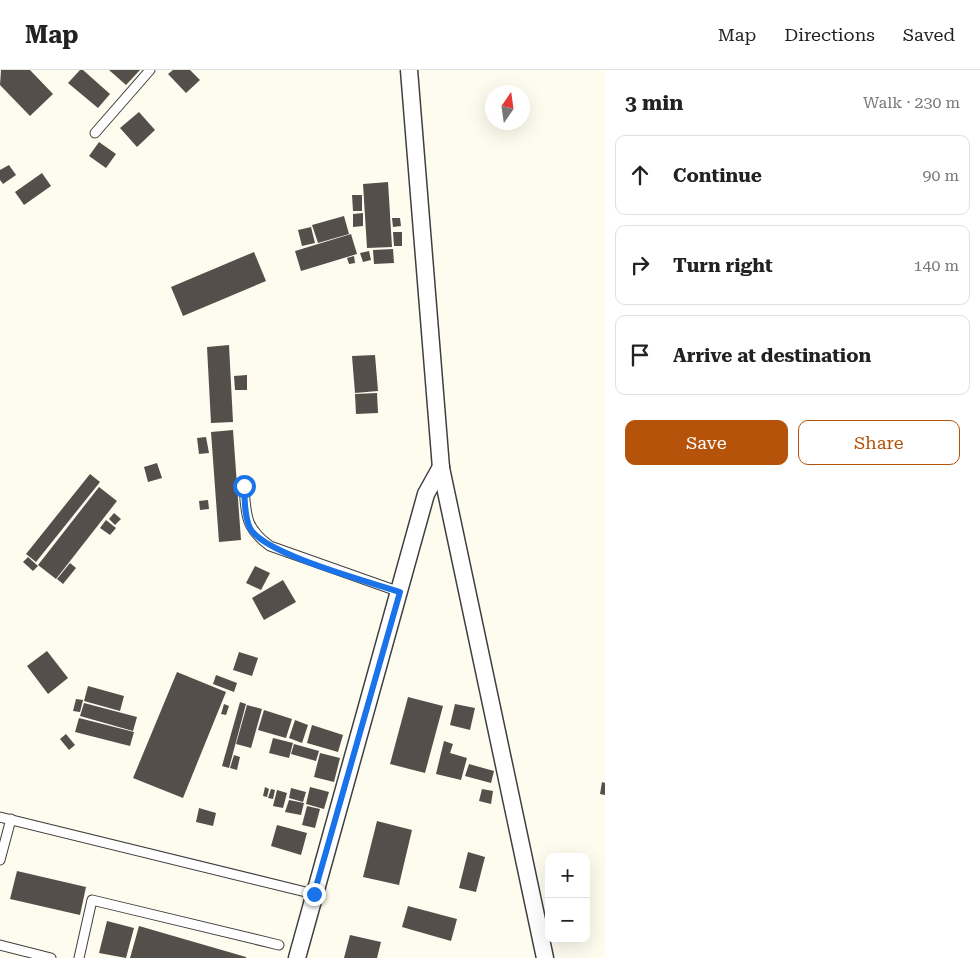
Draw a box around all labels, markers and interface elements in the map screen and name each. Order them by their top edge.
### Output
text: Map [25,21,79,49]
text: Map [718,24,756,45]
text: Directions [784,24,875,45]
text: Saved [903,24,955,45]
north arrow [485,85,530,130]
text: 3 min [625,91,683,115]
text: Walk · 230 m [863,93,960,112]
icon: ahead [626,161,654,189]
text: Continue [673,164,762,187]
text: 90 m [922,166,959,185]
icon: right [626,251,654,279]
text: Turn right [673,254,773,277]
text: 140 m [913,256,959,275]
icon: arrive [626,341,654,369]
text: Arrive at destination [673,344,871,367]
button: Save [625,420,788,465]
button: Share [798,420,960,465]
route start [233,475,256,498]
map controls [545,853,590,943]
button: + [545,853,590,898]
route end [303,883,326,906]
button: − [545,898,590,943]

